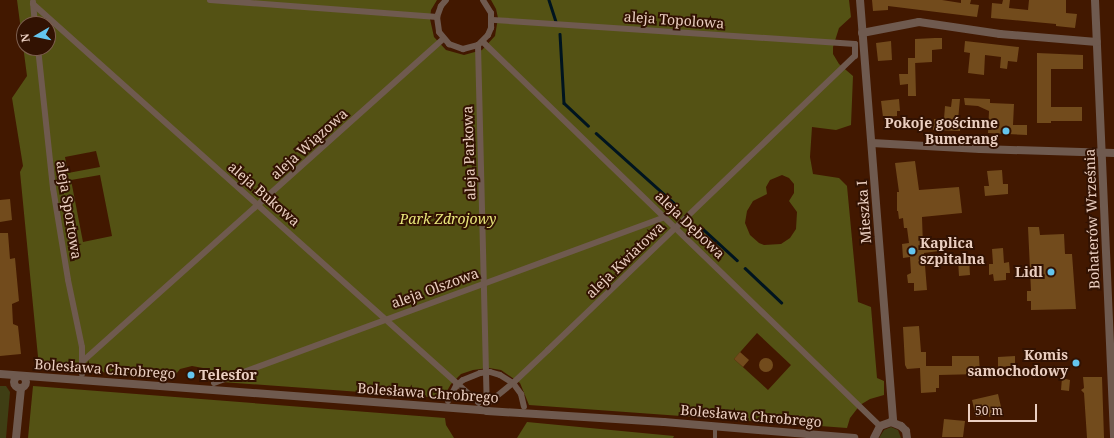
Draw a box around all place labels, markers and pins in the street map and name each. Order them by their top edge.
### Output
place label: Pokoje gościnne Bumerang [885,115,998,148]
marker: Pokoje gościnne Bumerang [1001,126,1011,136]
place label: Kaplica szpitalna [920,235,985,268]
marker: Kaplica szpitalna [907,246,917,256]
place label: Lidl [1015,264,1043,280]
marker: Lidl [1046,267,1056,277]
place label: Komis samochodowy [967,347,1068,380]
marker: Komis samochodowy [1071,358,1081,368]
place label: Telesfor [199,367,257,383]
marker: Telesfor [186,370,196,380]

